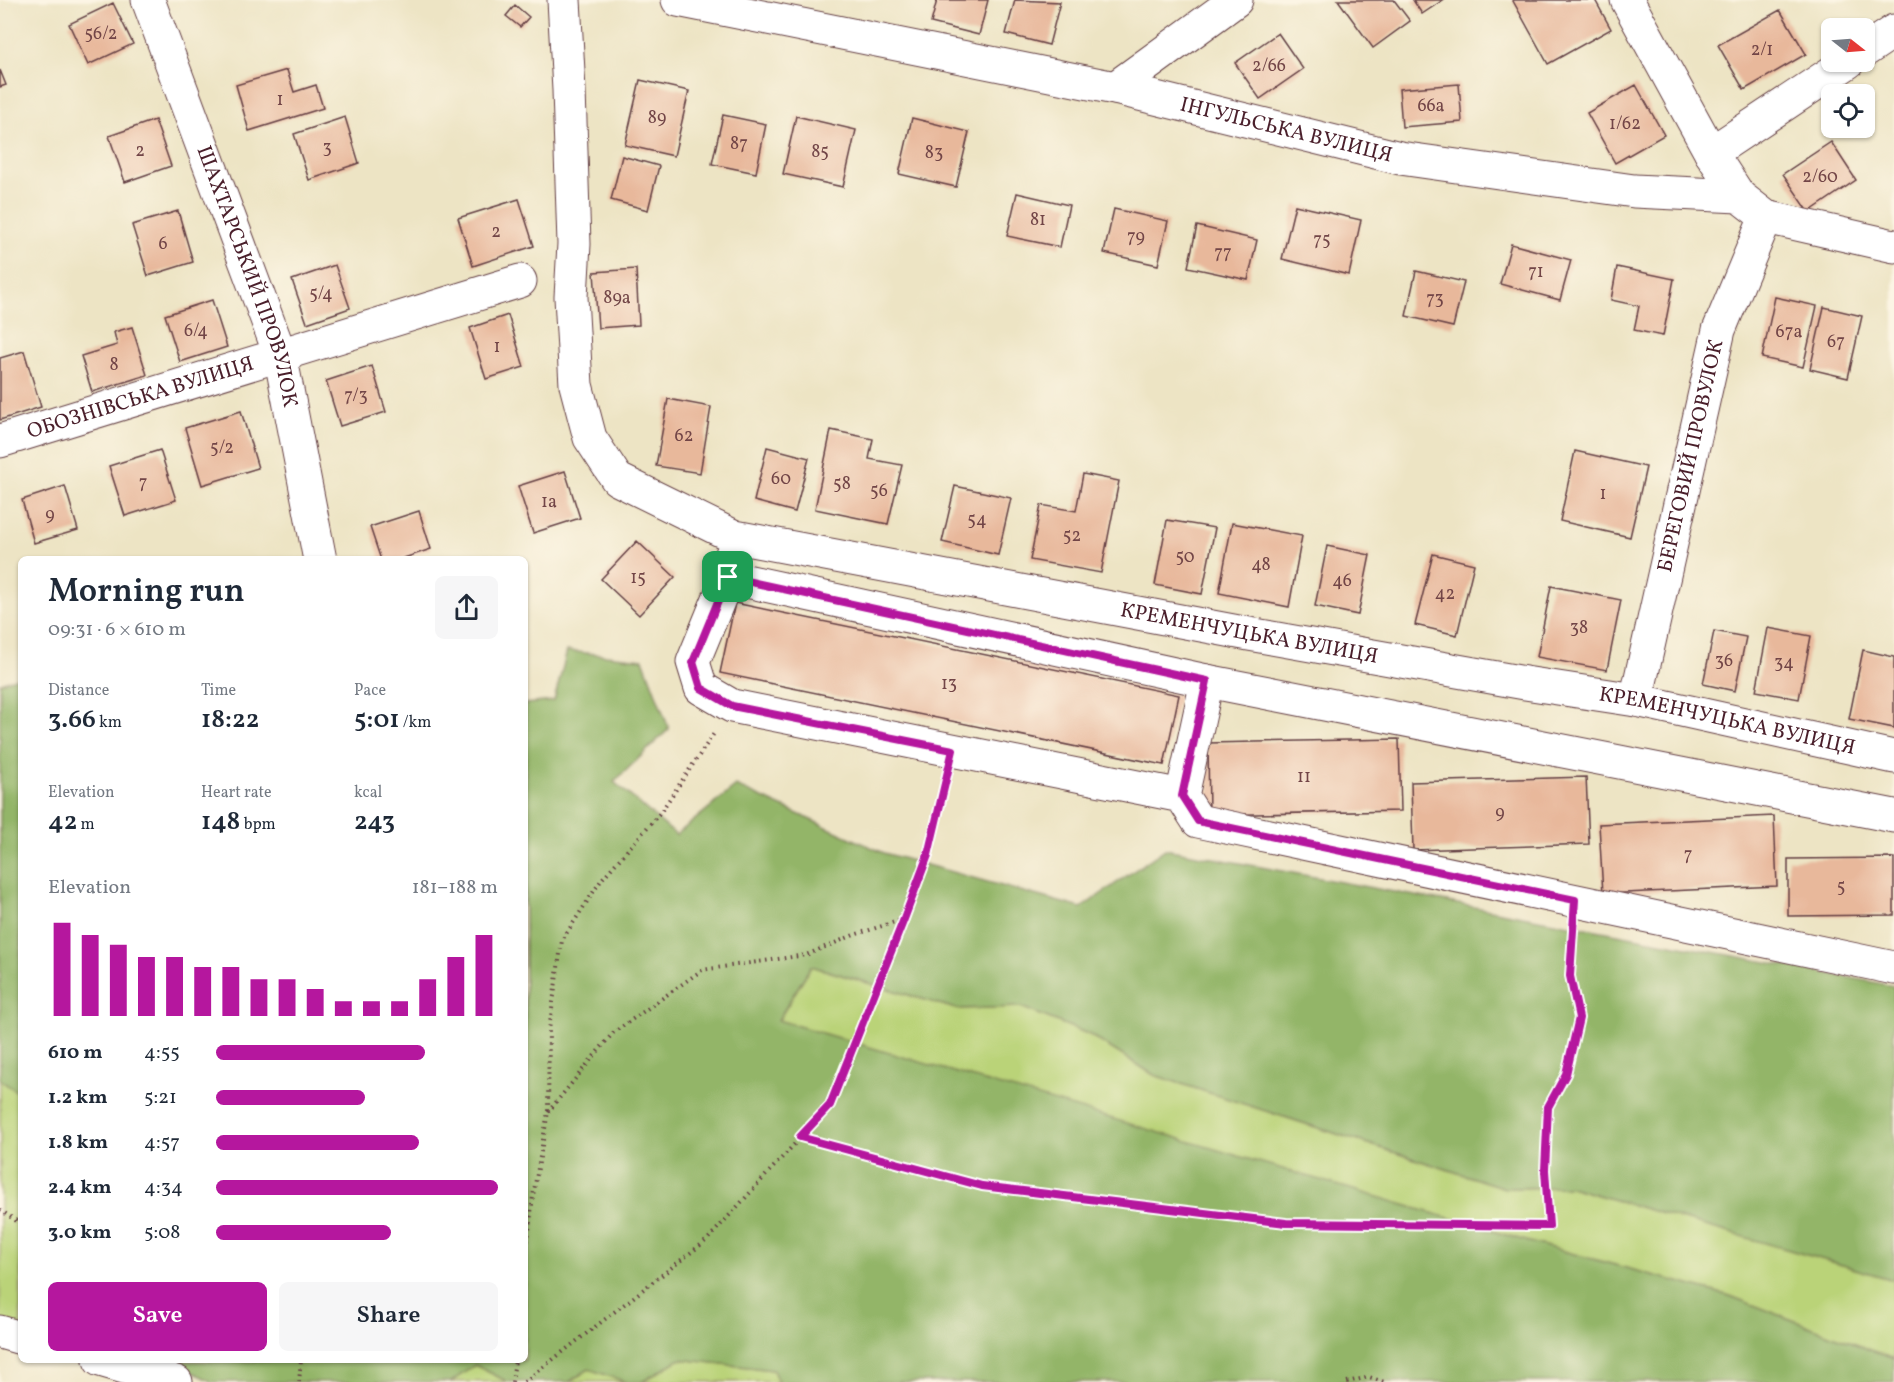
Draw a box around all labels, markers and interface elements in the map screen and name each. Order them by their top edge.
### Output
north arrow [1821,18,1875,72]
map controls [1821,18,1875,138]
house number: 56/2 [84,22,118,47]
house number: 2/1 [1751,38,1773,63]
house number: 2/66 [1252,54,1286,79]
button: locate [1821,84,1875,138]
house number: 1 [277,88,283,113]
street label: ІНГУЛЬСЬКА ВУЛИЦЯ [1177,90,1395,170]
house number: 66а [1417,94,1445,119]
house number: 89 [648,106,666,131]
house number: 1/62 [1609,112,1641,137]
house number: 87 [730,132,748,157]
house number: 3 [322,136,332,161]
house number: 2 [135,139,145,164]
house number: 85 [811,140,829,165]
street label: ШАХТАРСЬКИЙ ПРОВУЛОК [189,141,304,410]
house number: 83 [925,141,943,166]
house number: 2/60 [1802,165,1838,190]
house number: 81 [1030,208,1046,233]
house number: 2 [491,220,501,245]
house number: 79 [1127,225,1145,250]
house number: 75 [1313,228,1331,253]
house number: 6 [158,232,168,257]
house number: 77 [1214,241,1232,266]
house number: 71 [1528,260,1544,285]
house number: 5/4 [309,282,333,307]
house number: 89а [603,286,631,311]
house number: 73 [1426,287,1444,312]
house number: 6/4 [184,319,208,344]
house number: 67а [1776,320,1802,345]
house number: 67 [1827,330,1845,355]
house number: 1 [494,335,500,360]
street label: БЕРЕГОВИЙ ПРОВУЛОК [1651,337,1731,575]
street label: ОБОЗНІВСЬКА ВУЛИЦЯ [23,349,258,446]
house number: 8 [109,353,119,378]
house number: 7/3 [344,384,368,409]
house number: 62 [675,424,693,449]
house number: 5/2 [210,436,234,461]
house number: 60 [771,467,791,492]
house number: 7 [139,471,147,496]
house number: 58 [833,472,851,497]
house number: 56 [870,479,888,504]
house number: 1 [1600,482,1606,507]
house number: 1а [541,490,557,515]
house number: 9 [45,503,55,528]
house number: 54 [967,508,987,533]
house number: 52 [1063,524,1081,549]
house number: 50 [1175,545,1195,570]
pin [702,551,753,602]
house number: 48 [1251,553,1271,578]
icon: arrive [711,560,744,593]
house number: 15 [630,566,646,591]
house number: 46 [1332,569,1352,594]
text: Morning run [48,570,245,616]
button: share [435,576,498,639]
house number: 42 [1435,582,1455,607]
street label: КРЕМЕНЧУЦЬКА ВУЛИЦЯ [1118,596,1380,671]
text: 09:31 · 6 × 610 m [48,616,186,644]
house number: 38 [1570,616,1588,641]
house number: 36 [1715,649,1733,674]
house number: 34 [1774,651,1794,676]
house number: 13 [941,672,957,697]
text: Distance [48,680,109,702]
text: Time [201,680,236,702]
text: Pace [354,680,386,702]
street label: КРЕМЕНЧУЦЬКА ВУЛИЦЯ [1597,680,1858,763]
text: 3.66 [48,702,96,738]
text: 18:22 [201,702,259,738]
text: 5:01 [354,702,400,738]
text: km [96,712,122,734]
text: /km [400,712,431,734]
house number: 11 [1297,765,1311,790]
text: Elevation [48,782,115,804]
text: Heart rate [201,782,272,804]
text: kcal [354,782,382,804]
house number: 9 [1495,801,1505,826]
text: 42 [48,804,77,840]
text: 148 [201,804,240,840]
text: 243 [354,804,395,840]
text: m [77,814,95,836]
text: bpm [240,814,276,836]
house number: 7 [1684,843,1692,868]
text: Elevation [48,874,131,902]
text: 181–188 m [412,874,498,902]
house number: 5 [1837,875,1845,900]
text: 610 m [48,1039,103,1067]
text: 4:55 [144,1039,180,1067]
text: 1.2 km [48,1084,108,1112]
text: 5:21 [144,1084,177,1112]
text: 1.8 km [48,1129,108,1157]
text: 4:57 [144,1129,180,1157]
text: 2.4 km [48,1174,112,1202]
text: 4:34 [144,1174,183,1202]
text: 3.0 km [48,1219,112,1247]
text: 5:08 [144,1219,181,1247]
button: Save [48,1282,267,1351]
button: Share [279,1282,498,1351]

